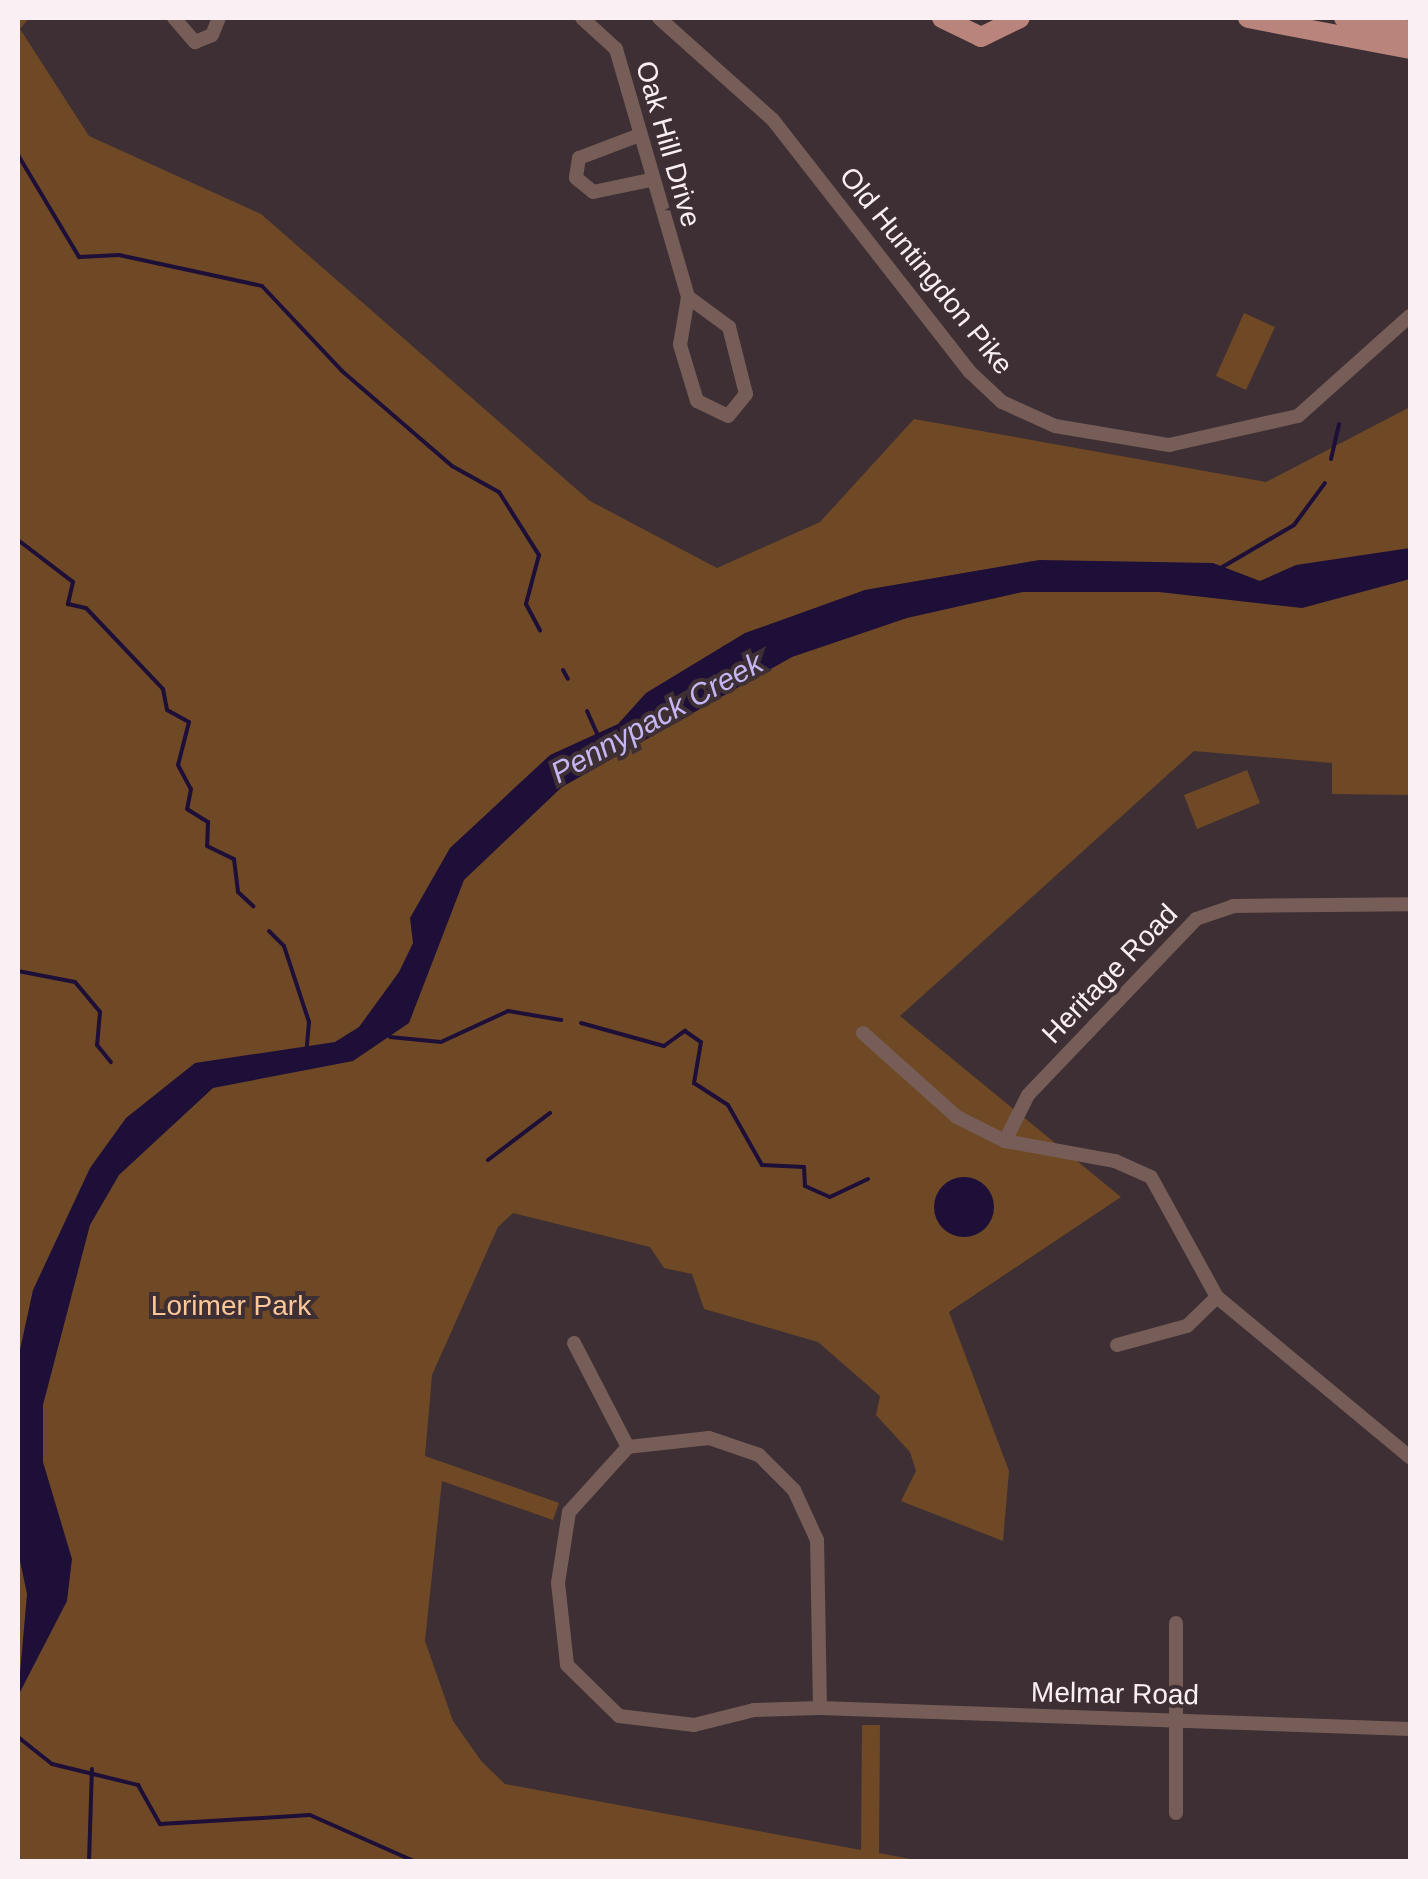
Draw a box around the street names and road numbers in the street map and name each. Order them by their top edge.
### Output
street label: Oak Hill Drive [628,57,708,231]
street label: Old Huntingdon Pike [832,161,1020,381]
street label: Heritage Road [1035,897,1185,1051]
street label: Melmar Road [1031,1676,1199,1712]

